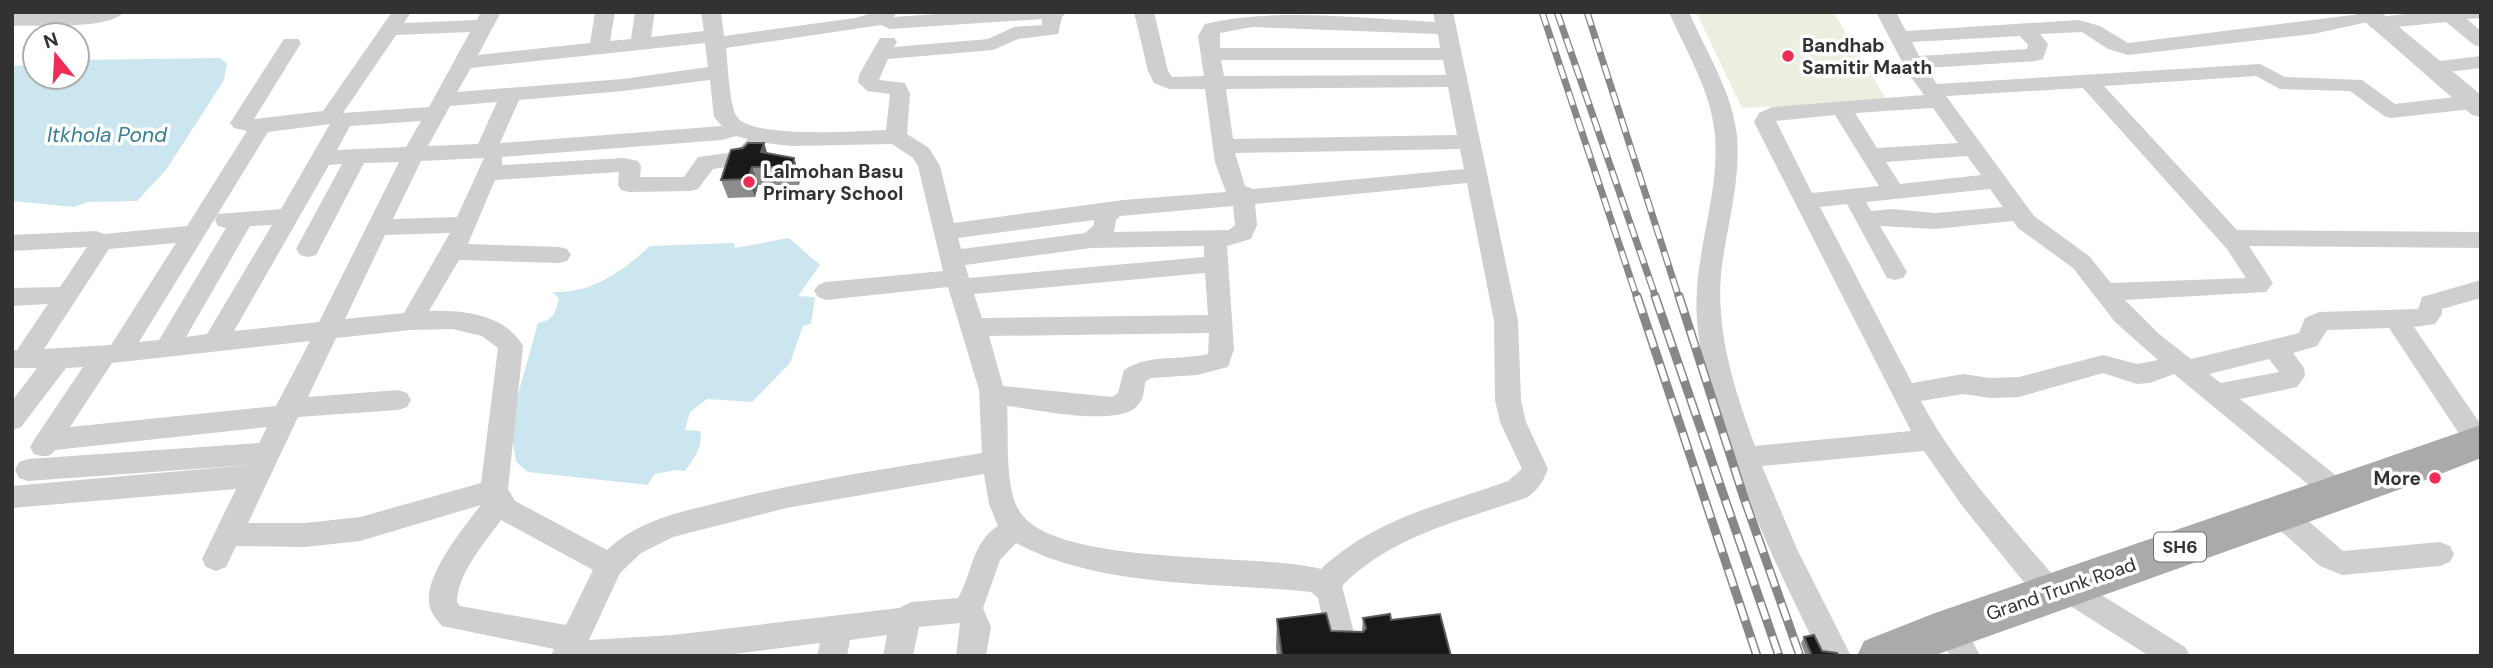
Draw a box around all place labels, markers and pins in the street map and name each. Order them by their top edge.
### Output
place label: Bandhab Samitir Maath [1802,33,1932,80]
marker: Bandhab Samitir Maath [1780,48,1796,64]
place label: Lalmohan Basu Primary School [763,159,903,206]
marker: Lalmohan Basu Primary School [741,174,757,190]
place label: More [2374,466,2421,491]
marker: More [2427,470,2443,486]

